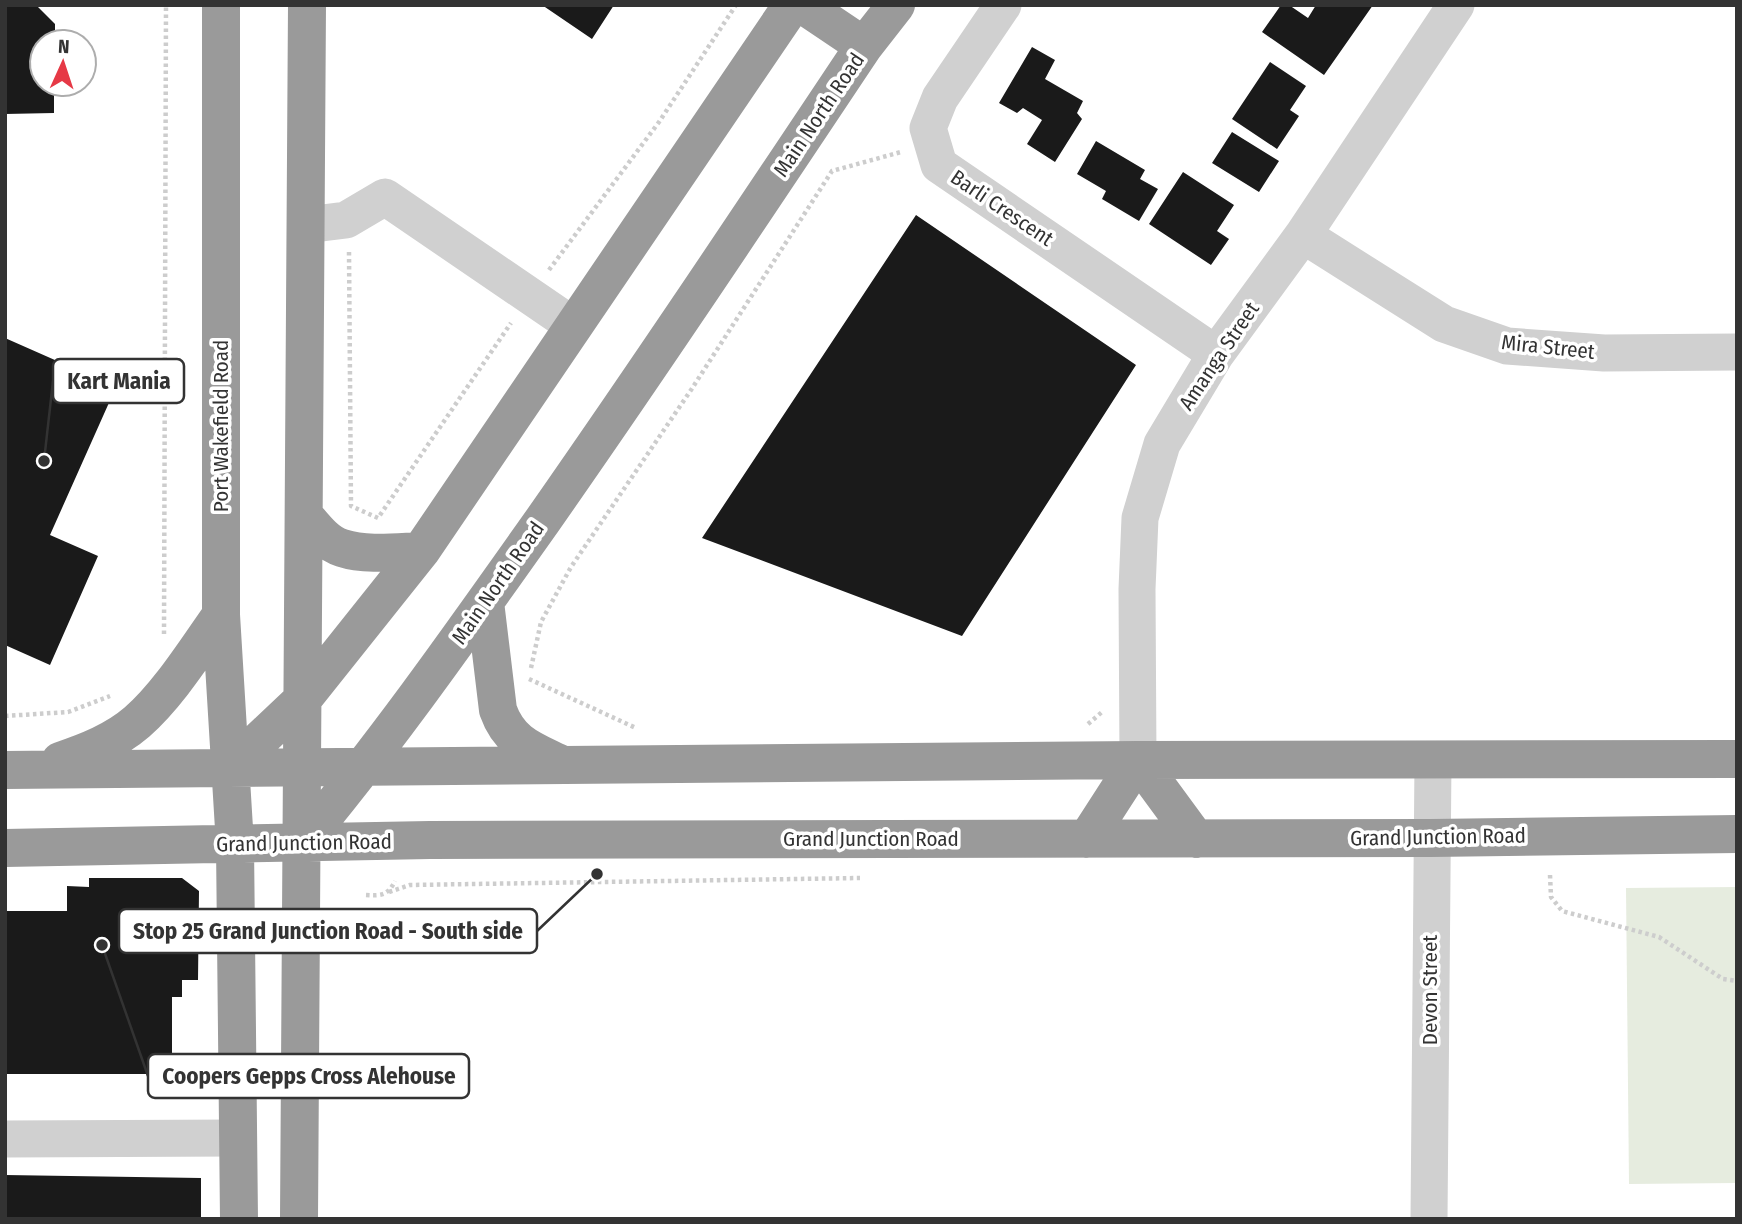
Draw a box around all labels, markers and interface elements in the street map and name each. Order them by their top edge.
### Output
north arrow [28,28,98,98]
text: N [58,35,70,58]
street label: Main North Road [768,48,870,182]
street label: Barli Crescent [946,164,1058,252]
street label: Amanga Street [1173,297,1265,415]
street label: Mira Street [1500,329,1596,365]
street label: Port Wakefield Road [208,340,234,512]
callout: Kart Mania [53,359,184,403]
text: Kart Mania [67,367,171,395]
street label: Main North Road [446,517,550,649]
street label: Grand Junction Road [1350,822,1526,852]
street label: Grand Junction Road [783,826,959,852]
street label: Grand Junction Road [216,828,392,858]
callout: Stop 25 Grand Junction Road - South side [119,909,537,953]
text: Stop 25 Grand Junction Road - South side [133,917,523,945]
street label: Devon Street [1417,935,1443,1045]
callout: Coopers Gepps Cross Alehouse [148,1054,469,1098]
text: Coopers Gepps Cross Alehouse [162,1062,456,1090]

